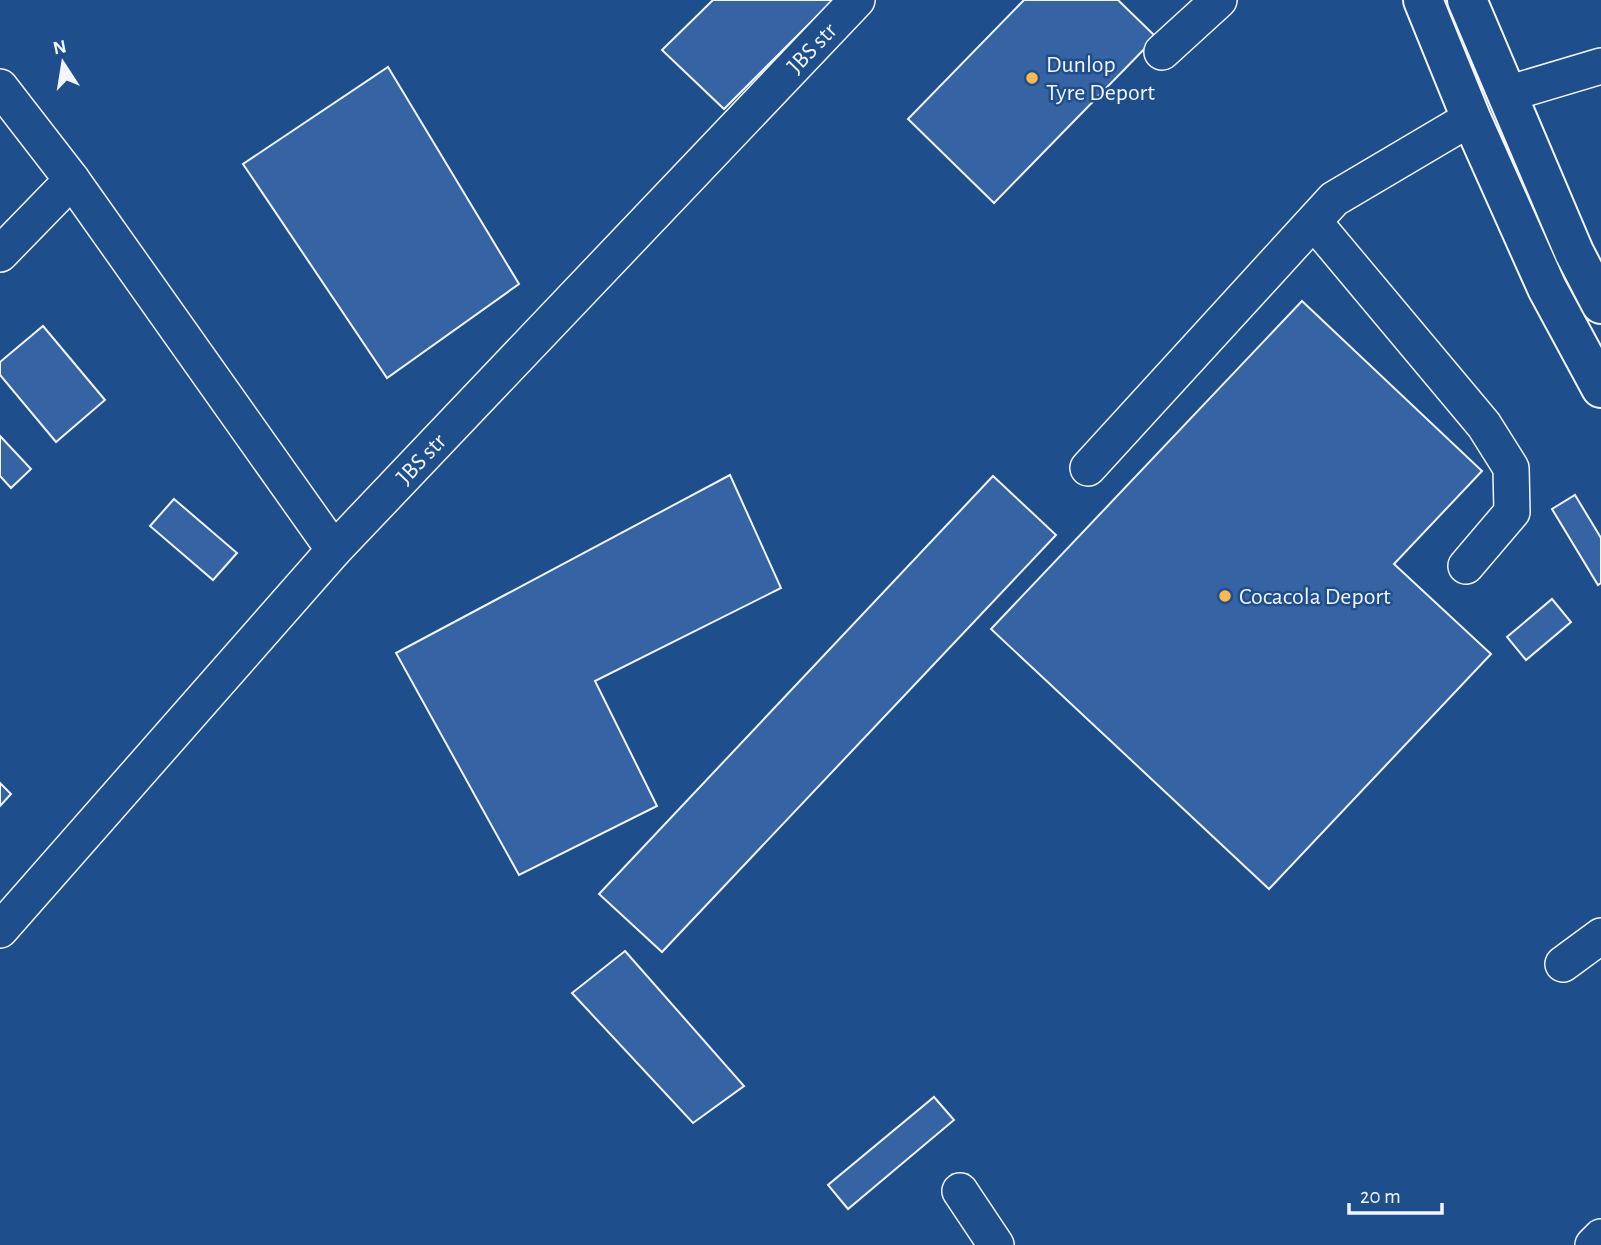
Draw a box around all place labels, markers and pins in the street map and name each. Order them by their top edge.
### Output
place label: Dunlop Tyre Deport [1046,53,1155,105]
marker: Dunlop Tyre Deport [1024,70,1040,86]
place label: Cocacola Deport [1239,585,1391,609]
marker: Cocacola Deport [1217,588,1233,604]

